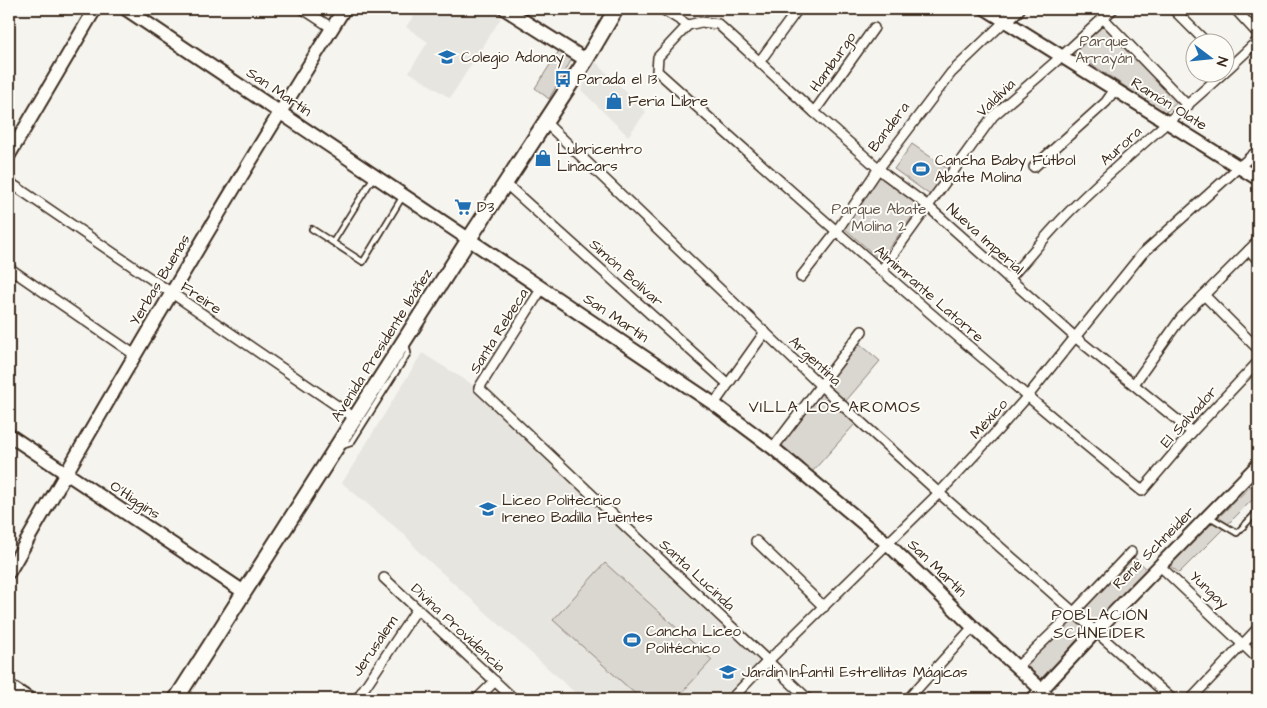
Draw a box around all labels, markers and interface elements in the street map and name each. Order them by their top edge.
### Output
street label: Hamburgo [805,27,862,97]
park label: Parque Arrayán [1075,31,1133,70]
north arrow [1184,32,1234,82]
school or university icon: Colegio Adonay [437,47,457,67]
place label: Colegio Adonay [461,47,564,69]
text: N [1211,54,1232,68]
street label: San Martín [242,62,316,122]
bus stop icon: Parada el 13 [553,69,573,89]
place label: Parada el 13 [577,69,658,90]
street label: Ramón Olate [1127,72,1211,136]
street label: Valdivia [972,74,1020,122]
shop icon: Feria Libre [604,91,624,111]
place label: Feria Libre [628,91,708,112]
street label: Bandera [863,97,915,156]
street label: Aurora [1095,121,1147,170]
place label: Lubricentro Linacars [557,139,642,177]
shop icon: Lubricentro Linacars [533,148,553,168]
place label: Cancha Baby Fútbol Abate Molina [935,150,1076,188]
sports icon: Cancha Baby Fútbol Abate Molina [911,159,931,179]
supermarket icon: D3 [453,197,473,217]
place label: D3 [477,197,495,218]
park label: Parque Abate Molina 2 [832,199,926,237]
street label: Nueva Imperial [942,199,1028,279]
street label: Yerbas Buenas [124,230,196,330]
street label: Simón Bolívar [584,234,668,312]
street label: Almimrante Latorre [870,241,988,347]
street label: Avenida Presidente Ibáñez [326,264,438,426]
street label: Freire [176,277,226,319]
street label: Santa Rebeca [464,284,534,378]
street label: San Martín [579,288,653,348]
street label: Argentina [783,331,846,392]
street label: El Salvador [1156,381,1222,453]
street label: México [965,394,1013,444]
district label: VILLA LOS AROMOS [749,396,921,418]
street label: O'Higgins [105,475,165,526]
place label: Liceo Politecnico Ireneo Badilla Fuentes [502,490,653,528]
school or university icon: Liceo Politecnico Ireneo Badilla Fuentes [478,499,498,519]
street label: René Schneider [1108,502,1200,594]
street label: Santa Lucinda [654,534,740,616]
street label: San Martín [903,534,972,602]
street label: Yungay [1184,566,1233,614]
street label: Divina Providencia [406,579,510,678]
district label: POBLACIÓN SCHNEIDER [1051,604,1149,644]
street label: Jerusalem [347,611,403,681]
place label: Cancha Liceo Politécnico [646,621,742,659]
sports icon: Cancha Liceo Politécnico [622,630,642,650]
school or university icon: Jardin Infantil Estrellitas Mágicas [718,662,738,682]
place label: Jardin Infantil Estrellitas Mágicas [742,662,968,684]

